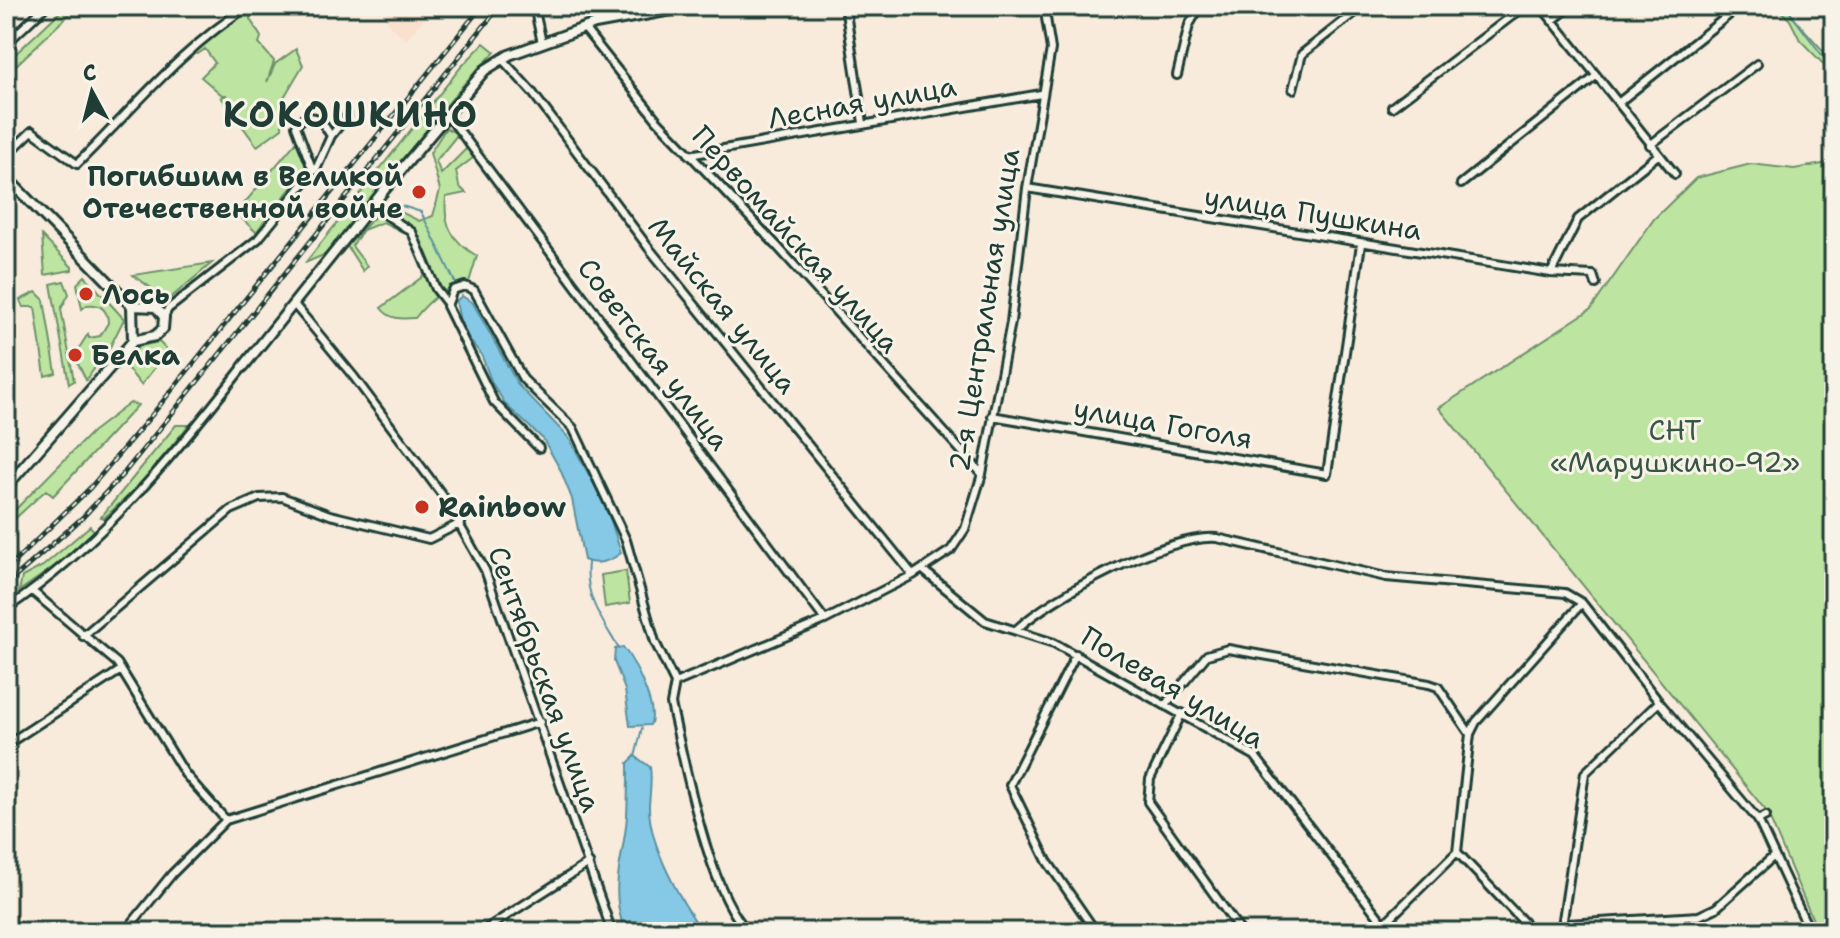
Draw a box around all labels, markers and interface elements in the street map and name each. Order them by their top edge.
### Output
north arrow [52,52,132,132]
text: С [81,57,98,88]
street label: Лесная улица [765,67,959,137]
district label: КОКОШКИНО [223,90,479,139]
street label: Первомайская улица [684,117,908,361]
street label: 2-я Центральная улица [940,146,1028,474]
place label: Погибшим в Великой Отечественной войне [82,157,403,227]
street label: улица Пушкина [1202,177,1424,249]
marker: Погибшим в Великой Отечественной войне [410,183,428,201]
street label: Майская улица [640,209,806,401]
street label: Советская улица [569,250,739,458]
place label: Лось [102,275,170,313]
marker: Лось [77,285,95,303]
place label: Белка [91,336,180,374]
marker: Белка [66,346,84,364]
street label: улица Гоголя [1071,389,1255,457]
park label: СНТ «Марушкино-92» [1550,411,1800,481]
place label: Rainbow [438,488,566,526]
marker: Rainbow [413,498,431,516]
street label: Сентябрьская улица [479,541,611,817]
street label: Полевая улица [1074,617,1272,757]

